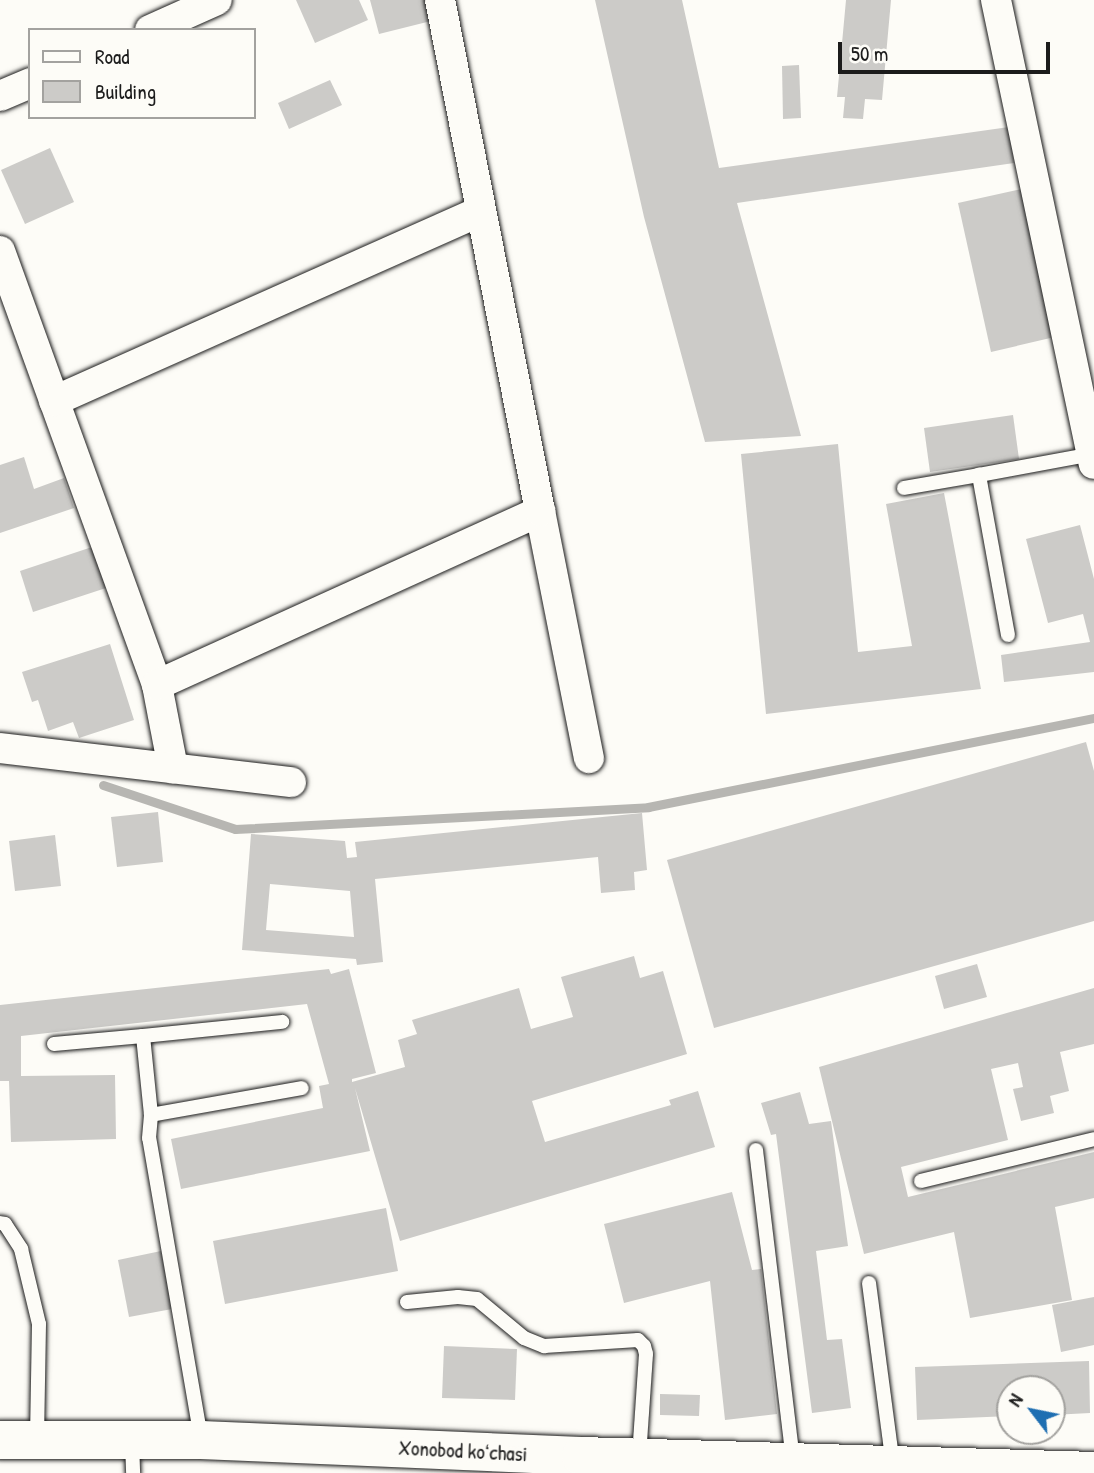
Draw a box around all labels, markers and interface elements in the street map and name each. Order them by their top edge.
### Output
legend [28,28,256,119]
scale bar [842,28,1054,72]
text: 50 m [851,39,888,68]
text: Road [95,42,129,71]
text: Building [95,77,156,106]
north arrow [996,1375,1066,1445]
text: N [1001,1389,1029,1411]
street label: Xonobod koʻchasi [398,1435,528,1467]

